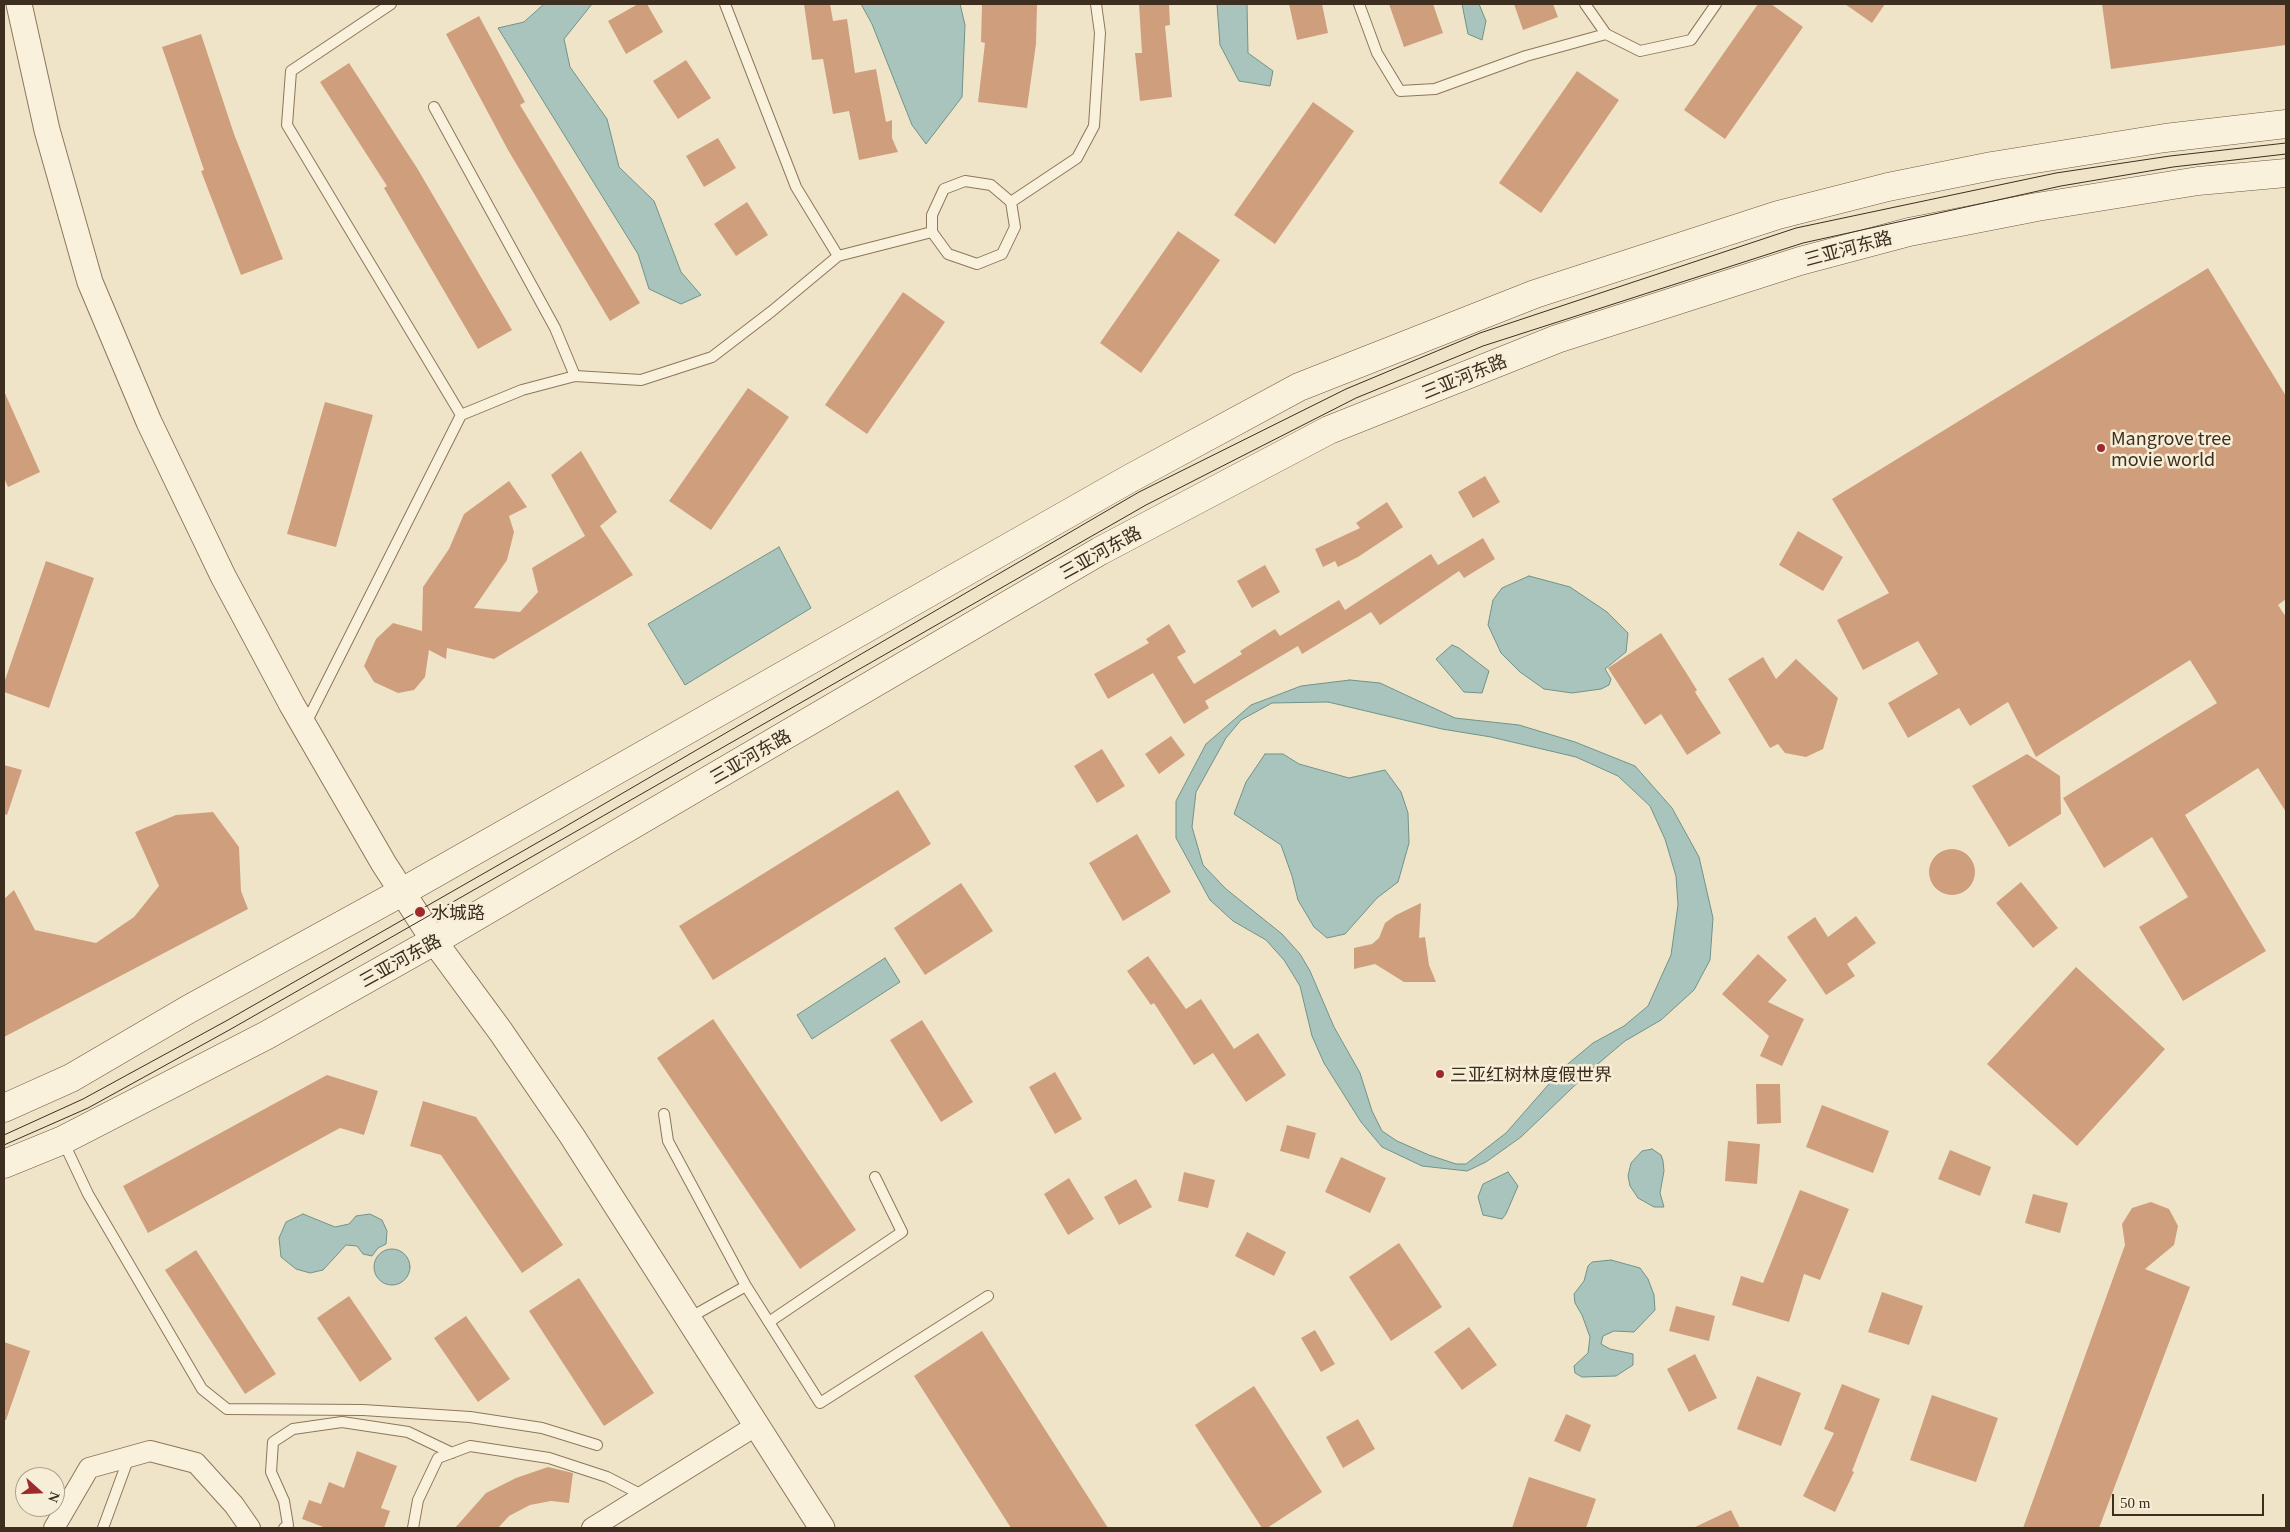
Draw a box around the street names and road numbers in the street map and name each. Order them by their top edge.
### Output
street label: 三亚河东路 [1802,226,1894,270]
street label: 三亚河东路 [1418,349,1510,403]
street label: 三亚河东路 [1055,521,1145,583]
street label: 三亚河东路 [706,724,794,788]
street label: 三亚河东路 [355,929,445,991]

